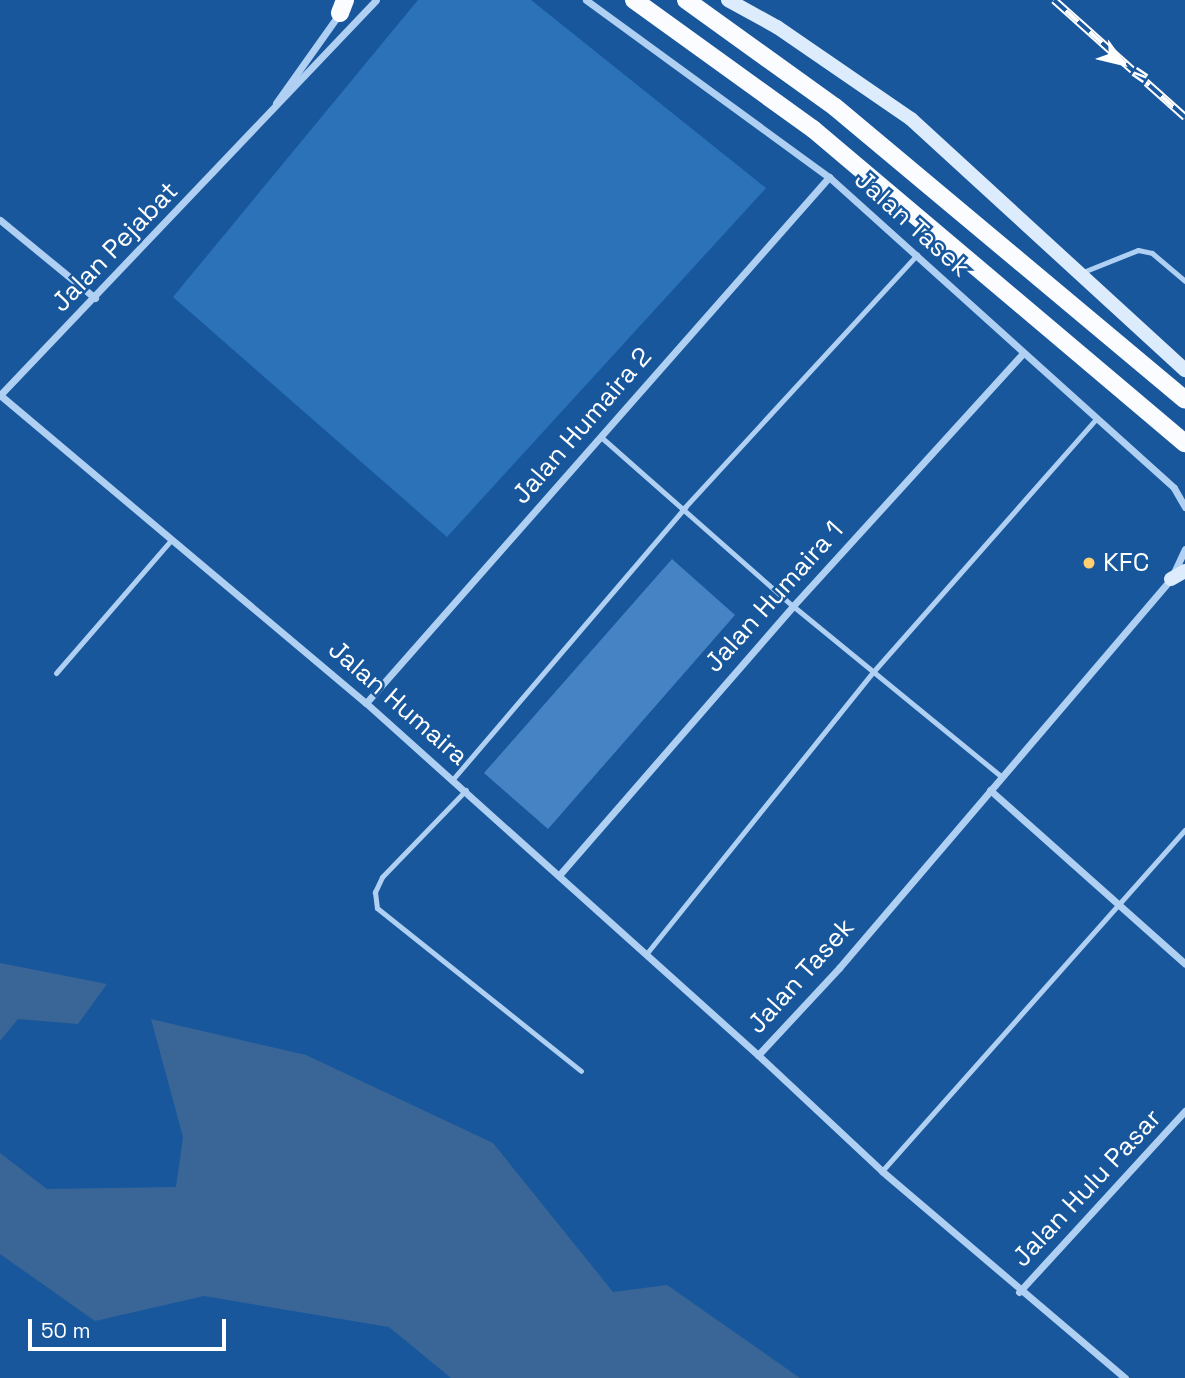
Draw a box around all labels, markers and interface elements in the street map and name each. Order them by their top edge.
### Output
north arrow [1087,28,1157,98]
text: N [1126,63,1154,87]
street label: Jalan Tasek [848,164,976,284]
street label: Jalan Pejabat [45,176,185,318]
street label: Jalan Humaira 2 [506,341,658,511]
street label: Jalan Humaira 1 [698,515,850,679]
place label: KFC [1103,547,1149,579]
marker: KFC [1081,555,1097,571]
street label: Jalan Humaira [322,634,474,772]
street label: Jalan Tasek [741,912,861,1040]
street label: Jalan Hulu Pasar [1006,1103,1168,1273]
scale bar [32,1304,229,1348]
text: 50 m [41,1317,91,1344]

